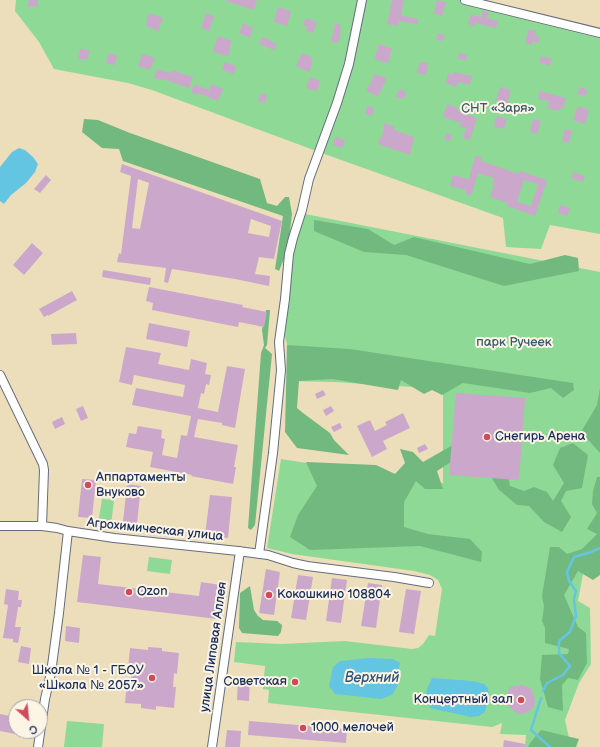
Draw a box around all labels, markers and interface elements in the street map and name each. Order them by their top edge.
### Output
park label: СНТ «Заря» [461,101,535,117]
park label: парк Ручеек [476,335,552,351]
place label: Снегирь Арена [495,429,586,445]
marker: Снегирь Арена [482,432,492,442]
place label: Аппартаменты Внуково [96,470,186,501]
marker: Аппартаменты Внуково [83,480,93,490]
street label: Агрохимическая улица [86,515,224,545]
street label: улица Липовая Аллея [197,581,231,713]
place label: Ozon [137,584,167,600]
marker: Ozon [124,587,134,597]
place label: Кокошкино 108804 [277,587,391,603]
marker: Кокошкино 108804 [264,590,274,600]
place label: Школа № 1 - ГБОУ «Школа № 2057» [32,663,144,694]
water label: Верхний [345,670,399,686]
marker: Школа № 1 - ГБОУ «Школа № 2057» [147,673,157,683]
place label: Советская [224,674,287,690]
marker: Советская [290,677,300,687]
place label: Концертный зал [413,692,513,708]
marker: Концертный зал [516,695,526,705]
north arrow [8,699,48,739]
place label: 1000 мелочей [311,720,394,736]
text: С [27,722,40,737]
marker: 1000 мелочей [298,723,308,733]

